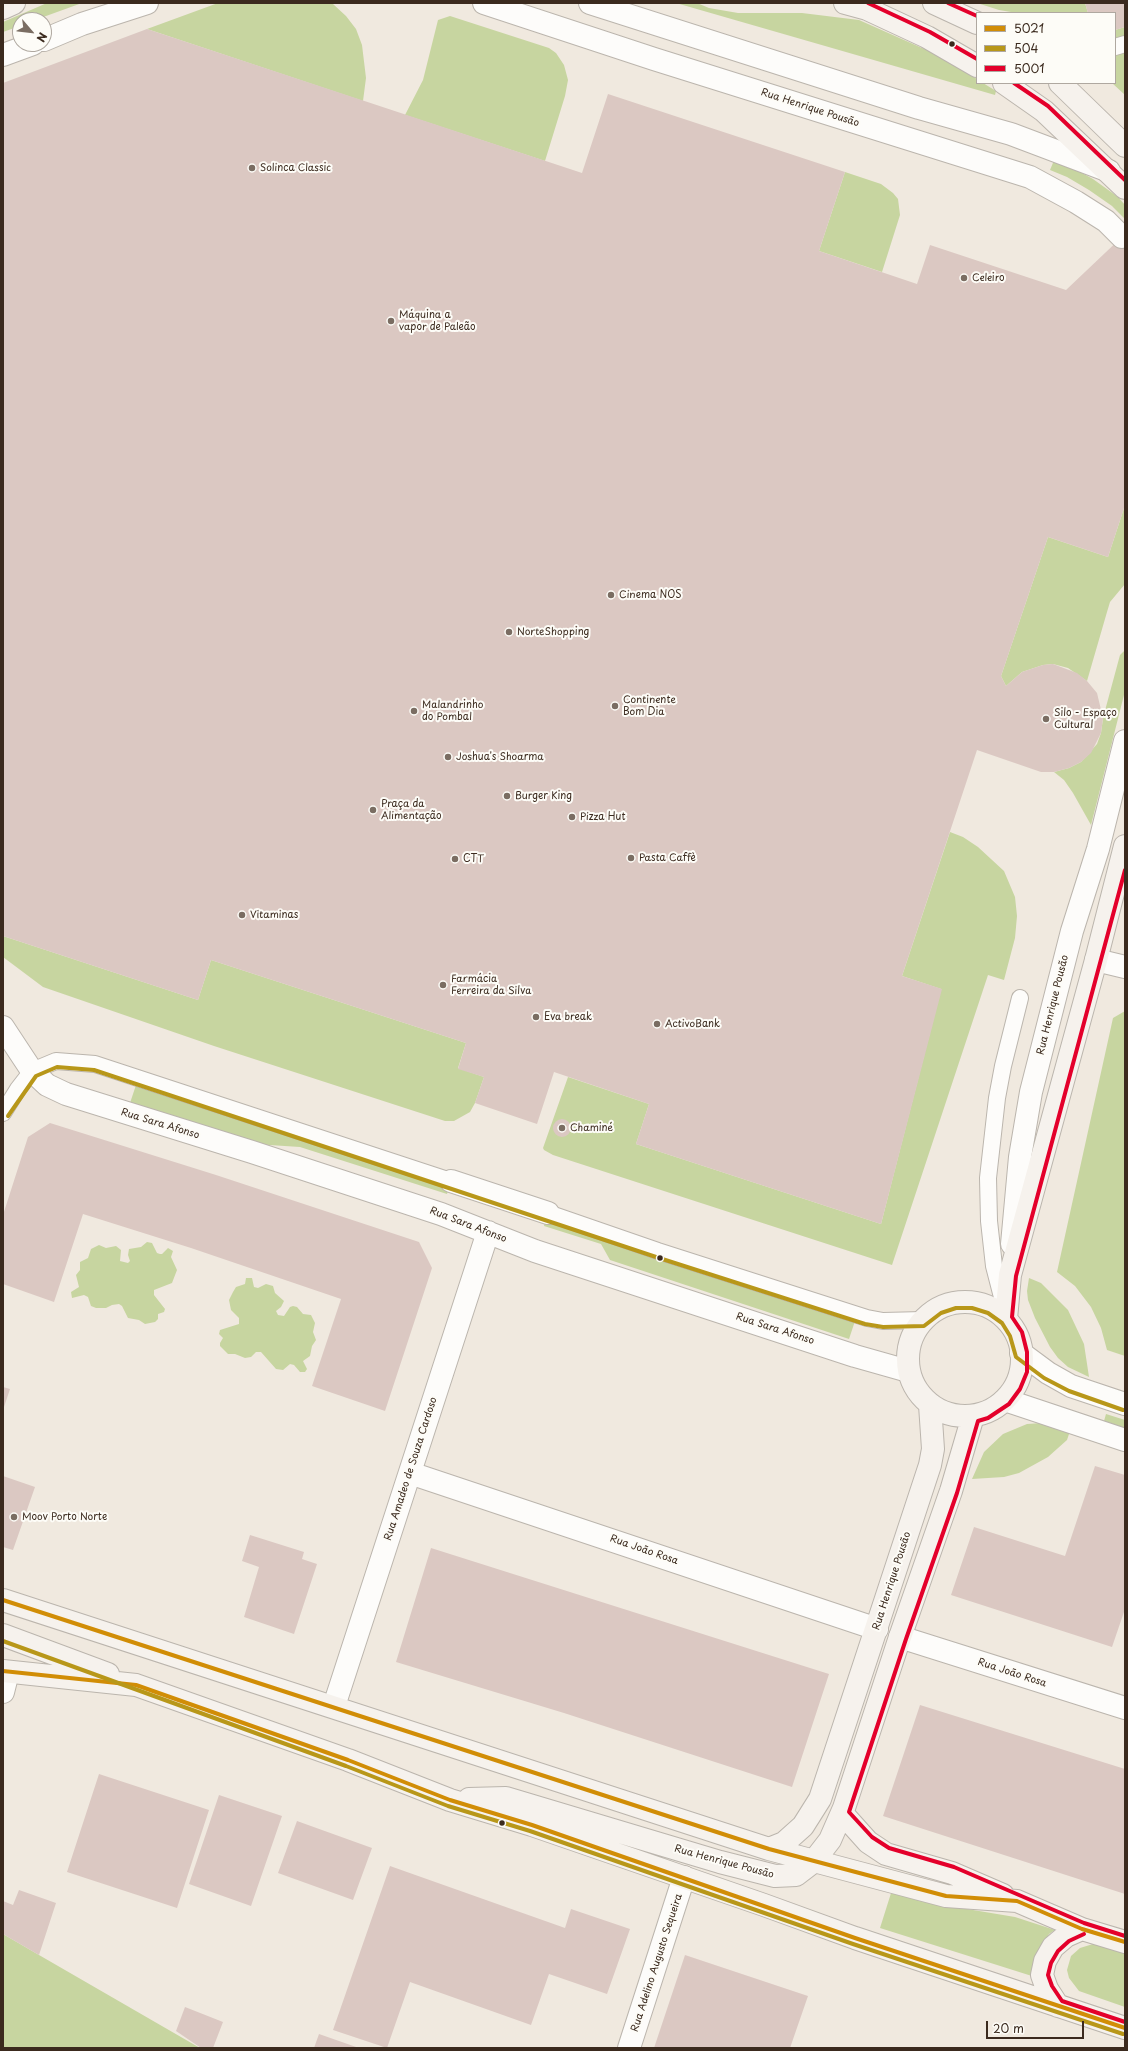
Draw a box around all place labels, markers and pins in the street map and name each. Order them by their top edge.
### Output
unlabelled marker [947,39,957,49]
place label: Solinca Classic [260,162,331,174]
marker: Solinca Classic [247,163,257,173]
place label: Celeiro [972,272,1005,284]
marker: Celeiro [959,273,969,283]
place label: Máquina a vapor de Paleão [399,309,476,332]
marker: Máquina a vapor de Paleão [386,316,396,326]
place label: Cinema NOS [619,589,681,601]
marker: Cinema NOS [606,590,616,600]
place label: NorteShopping [517,626,589,638]
marker: NorteShopping [504,627,514,637]
place label: Continente Bom Dia [623,694,676,718]
place label: Malandrinho do Pombal [422,699,483,722]
marker: Continente Bom Dia [610,701,620,711]
marker: Malandrinho do Pombal [409,706,419,716]
place label: Silo - Espaço Cultural [1054,707,1117,730]
marker: Silo - Espaço Cultural [1041,714,1051,724]
place label: Joshua's Shoarma [456,751,544,763]
marker: Joshua's Shoarma [443,752,453,762]
place label: Burger King [515,790,572,802]
marker: Burger King [502,791,512,801]
place label: Praça da Alimentação [381,798,442,822]
marker: Praça da Alimentação [368,805,378,815]
place label: Pizza Hut [580,811,625,823]
marker: Pizza Hut [567,812,577,822]
place label: Pasta Caffè [639,852,696,864]
place label: CTT [463,853,484,865]
marker: Pasta Caffè [626,853,636,863]
marker: CTT [450,854,460,864]
place label: Vitaminas [250,909,298,921]
marker: Vitaminas [237,910,247,920]
place label: Farmácia Ferreira da Silva [451,973,531,996]
marker: Farmácia Ferreira da Silva [438,980,448,990]
place label: Eva break [544,1011,592,1023]
marker: Eva break [531,1012,541,1022]
place label: ActivoBank [665,1018,720,1030]
marker: ActivoBank [652,1019,662,1029]
place label: Chaminé [570,1122,613,1134]
marker: Chaminé [557,1123,567,1133]
unlabelled marker [655,1253,665,1263]
place label: Moov Porto Norte [22,1511,107,1523]
marker: Moov Porto Norte [9,1512,19,1522]
unlabelled marker [497,1818,507,1828]

